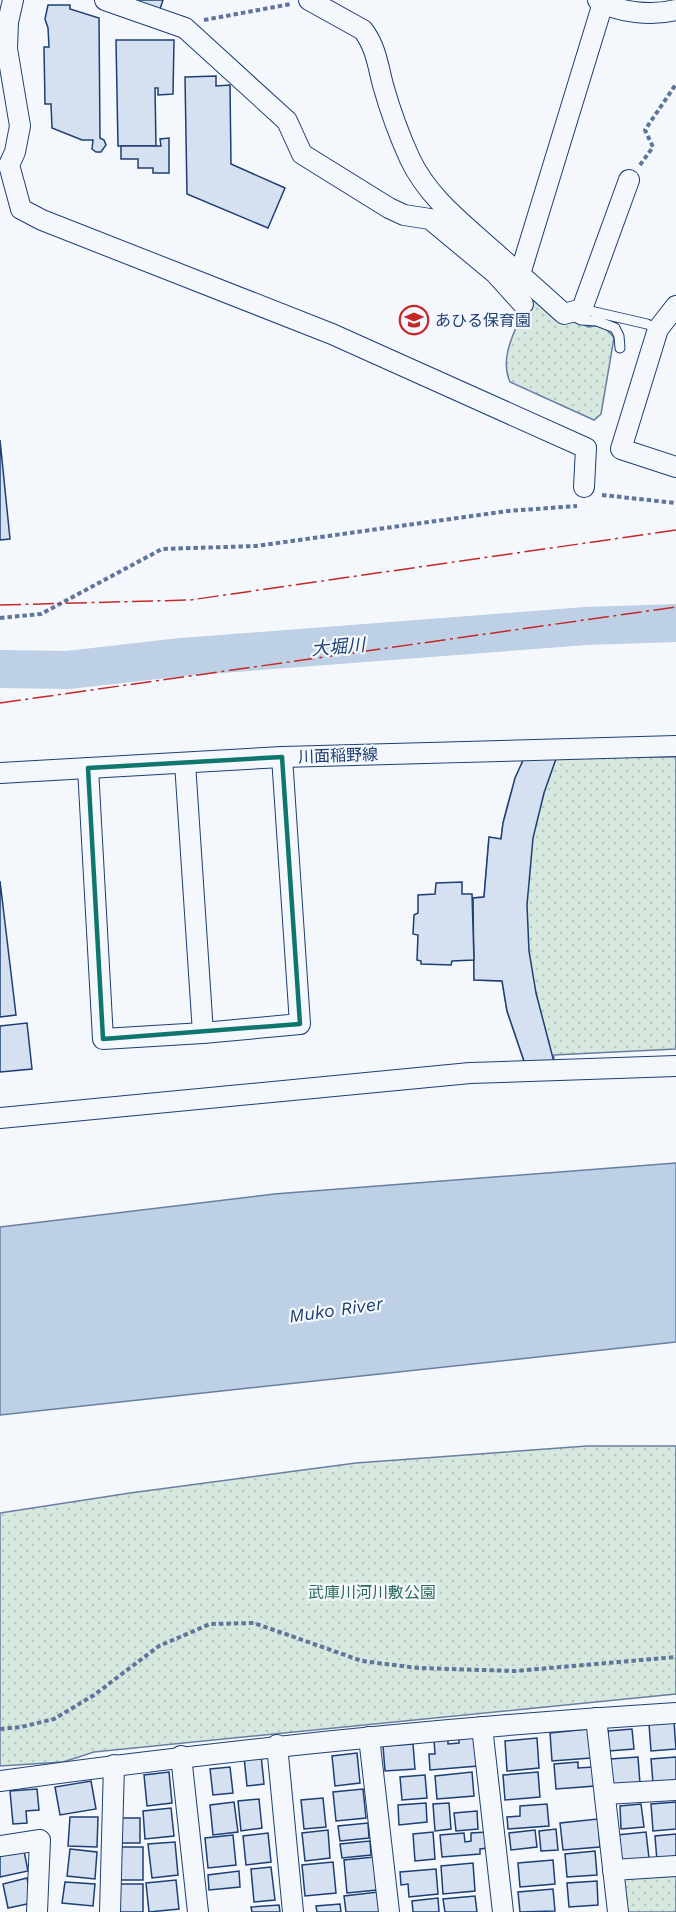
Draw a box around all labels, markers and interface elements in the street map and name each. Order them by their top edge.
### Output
school or university icon: あひる保育園 [398,304,430,336]
place label: あひる保育園 [435,311,531,330]
water label: 大堀川 [310,634,368,659]
street label: 川面稲野線 [298,745,378,766]
water label: Muko River [288,1292,385,1326]
park label: 武庫川河川敷公園 [308,1583,436,1602]

